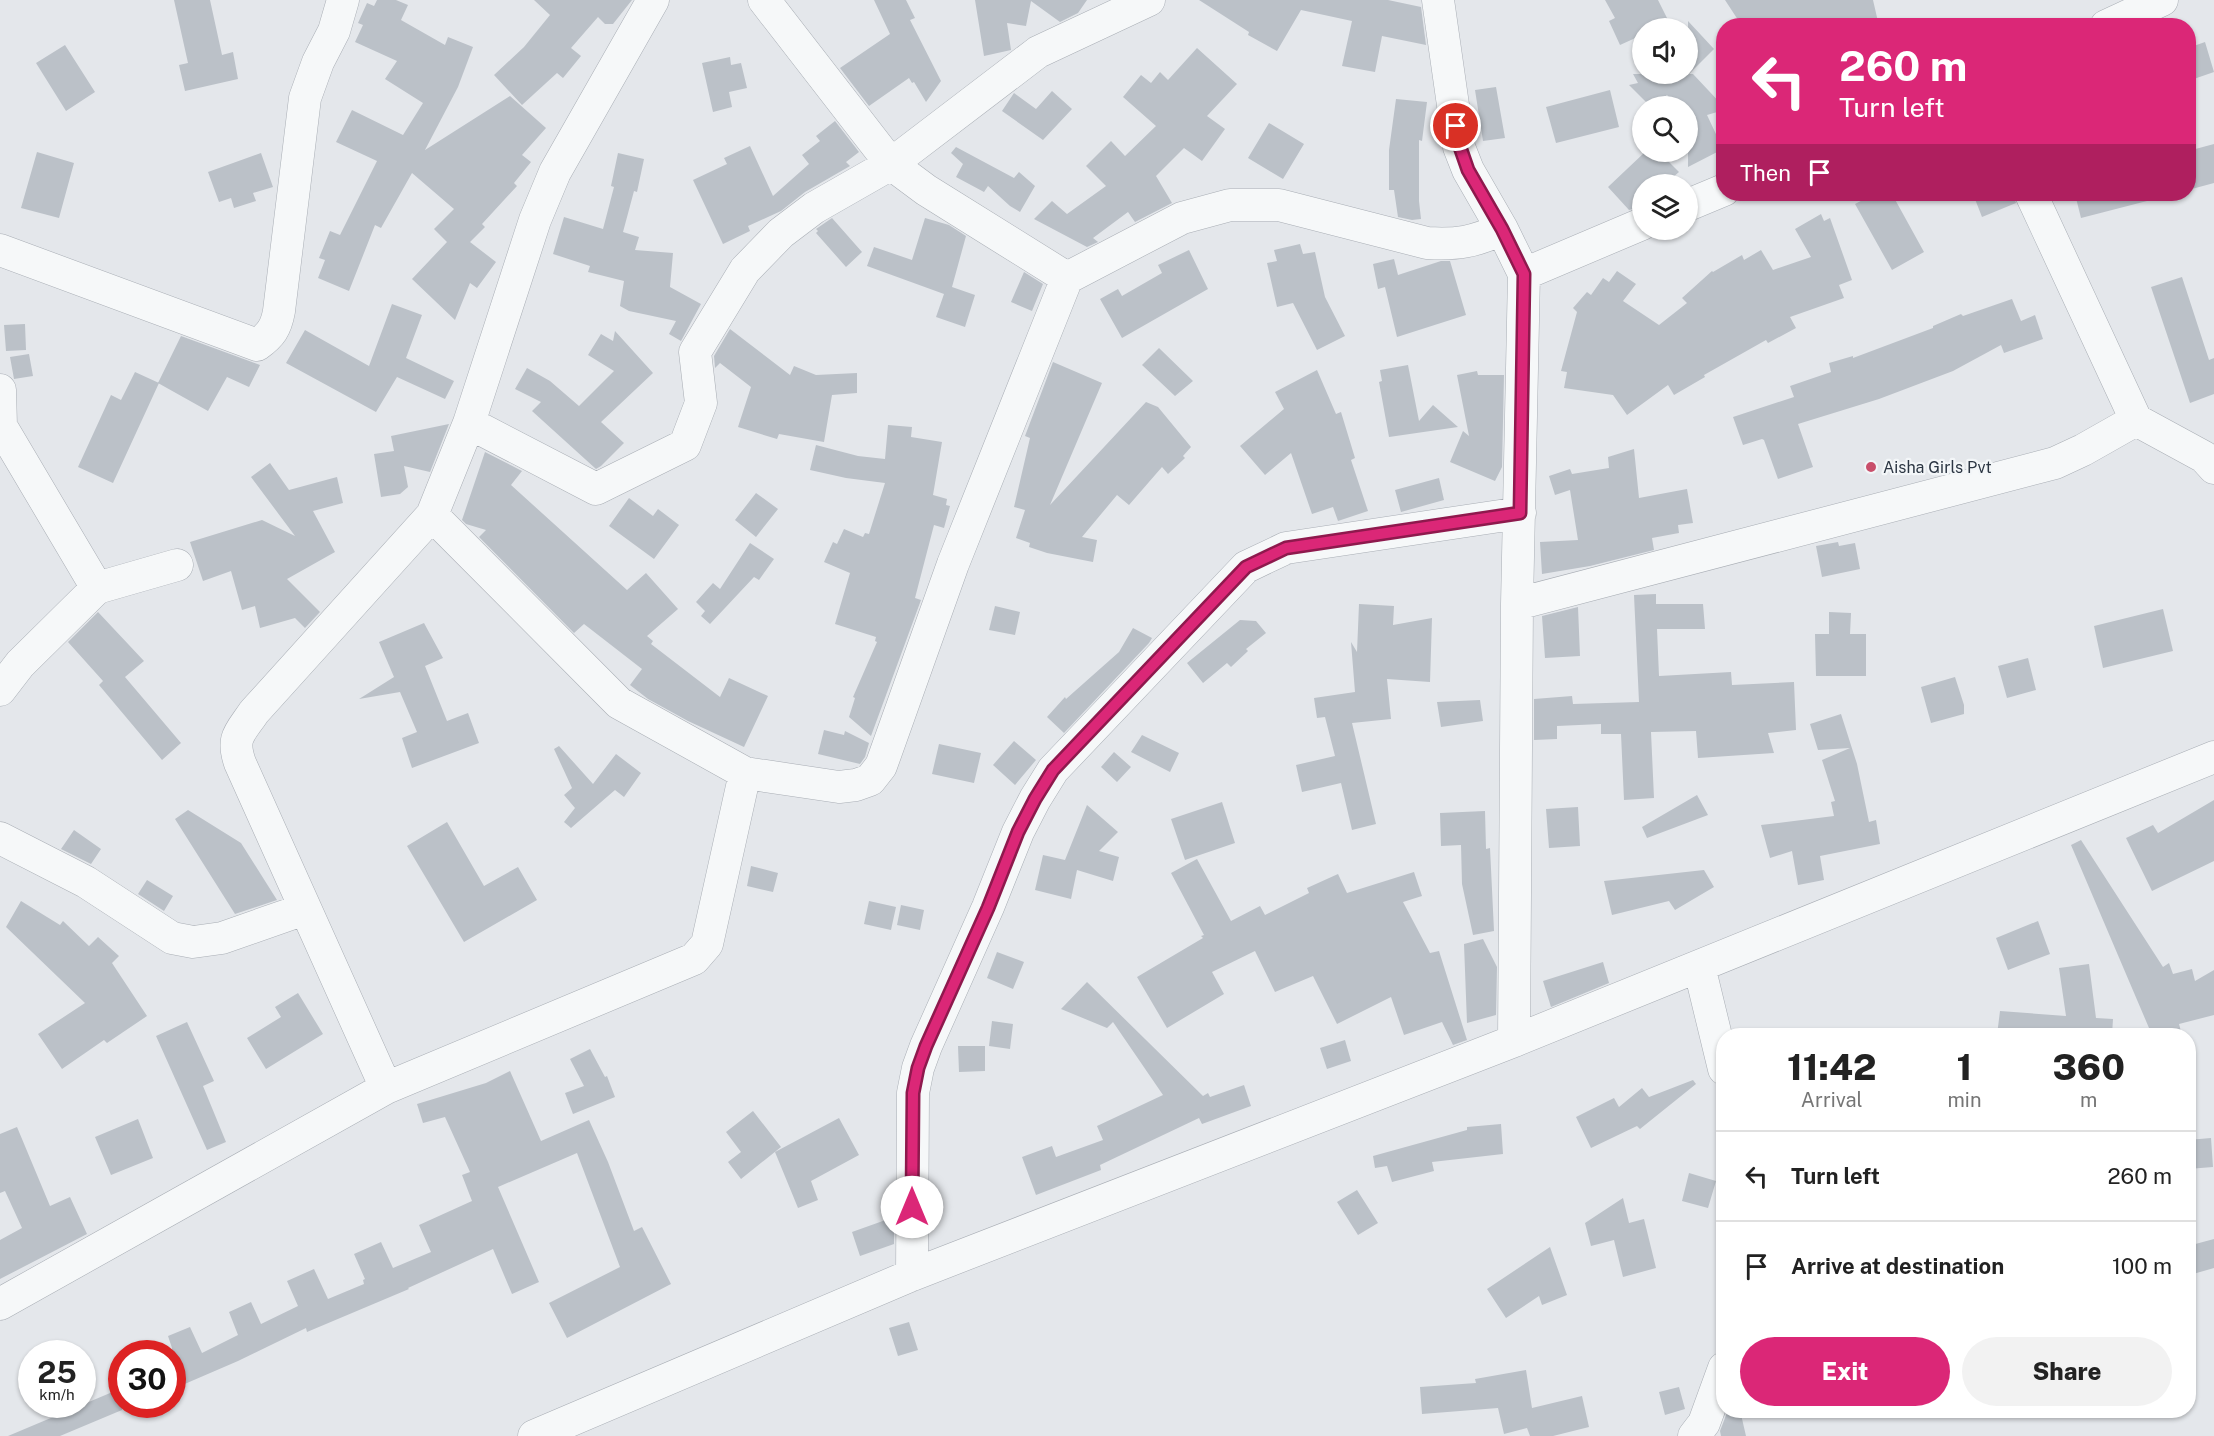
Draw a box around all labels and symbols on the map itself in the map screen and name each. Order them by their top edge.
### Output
pin [1430,100,1481,151]
place label: Aisha Girls Pvt [1883,458,1992,477]
marker: Aisha Girls Pvt [1864,460,1878,474]
position arrow [880,1175,944,1239]
speed limit sign: 30 [108,1340,186,1418]

